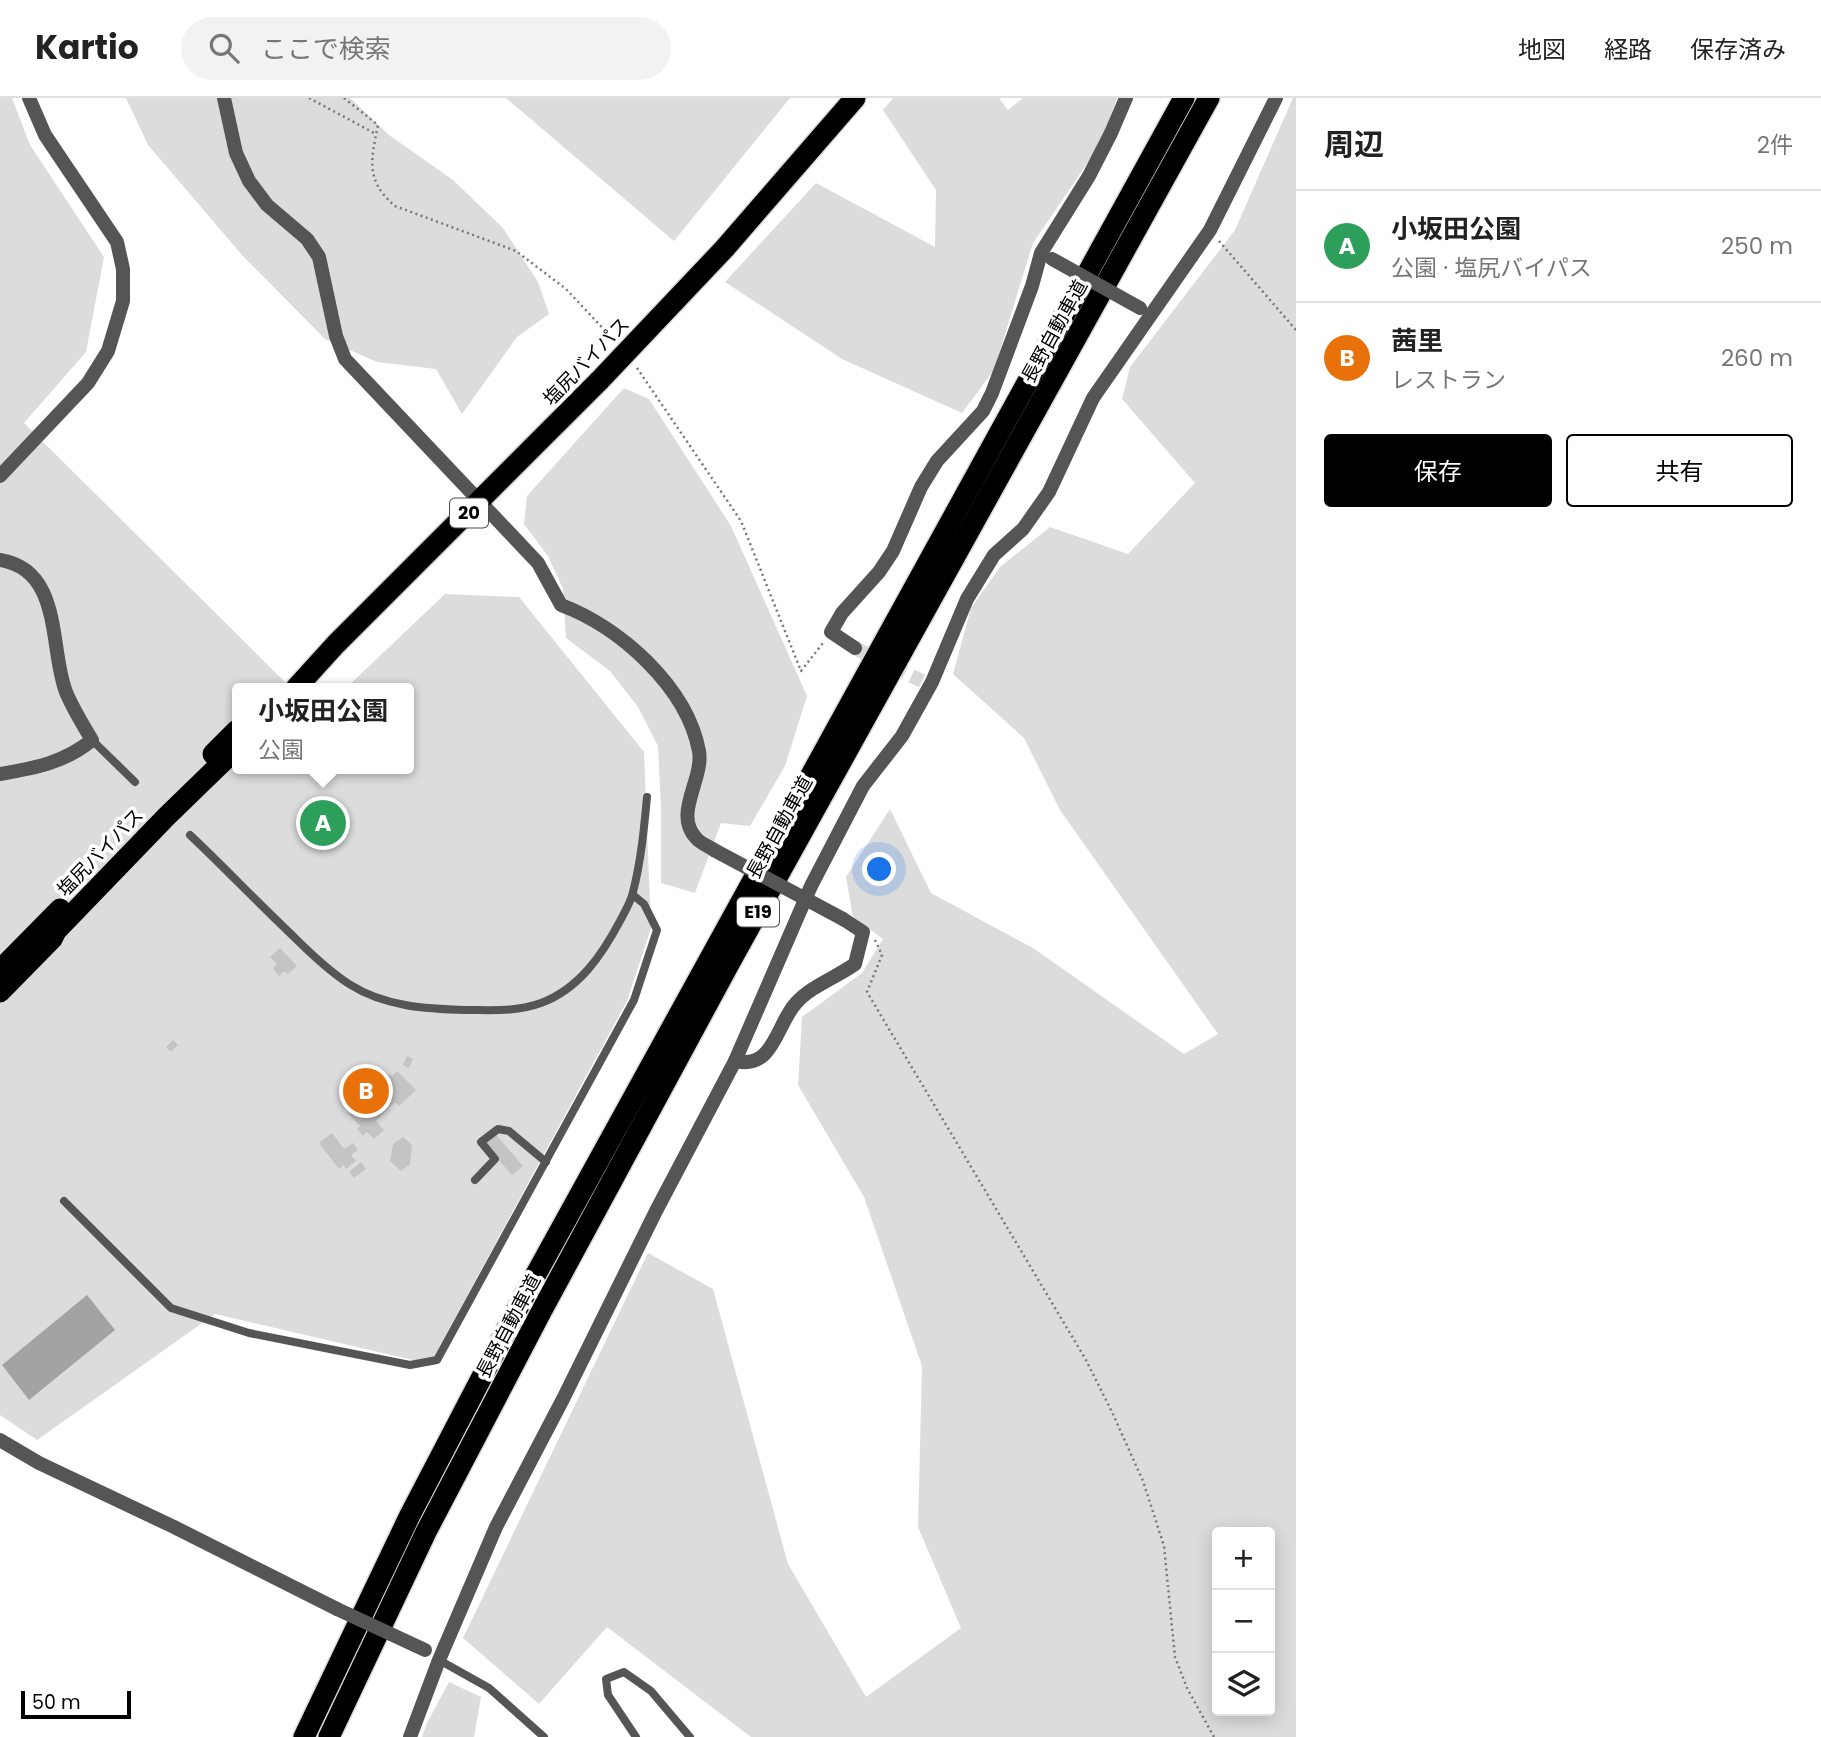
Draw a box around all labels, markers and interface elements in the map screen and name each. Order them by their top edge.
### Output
search box [181,17,671,80]
text: Kartio [35,24,139,71]
icon: search [205,29,243,67]
text: ここで検索 [261,31,391,67]
text: 地図 [1518,33,1566,66]
text: 経路 [1604,33,1652,66]
text: 保存済み [1690,33,1786,66]
text: 周辺 [1324,123,1384,166]
text: 2件 [1757,129,1793,161]
text: 小坂田公園 [1391,211,1521,247]
text: A [1339,230,1355,262]
text: 250 m [1721,230,1793,262]
text: 公園 · 塩尻バイパス [1391,252,1592,284]
street label: 長野自動車道 [1015,275,1094,388]
street label: 塩尻バイパス [537,311,636,412]
text: 茜里 [1391,323,1443,359]
text: B [1339,342,1355,374]
text: 260 m [1721,342,1793,374]
text: レストラン [1391,364,1506,396]
button: 保存 [1324,434,1552,507]
button: 共有 [1566,434,1793,507]
road number: 20 [450,498,488,528]
popup [232,683,414,774]
text: 小坂田公園 [258,693,388,729]
text: 公園 [258,734,304,766]
street label: 長野自動車道 [740,771,819,884]
pin: A [300,797,346,849]
street label: 塩尻バイパス [51,802,150,903]
your location [862,852,896,886]
road number: E19 [737,898,779,926]
pin: B [343,1065,389,1117]
street label: 長野自動車道 [470,1270,547,1383]
map controls [1212,1527,1275,1716]
button: + [1212,1527,1275,1590]
button: − [1212,1590,1275,1653]
button: layers [1212,1653,1275,1716]
scale bar [21,1688,131,1720]
text: 50 m [32,1689,81,1716]

